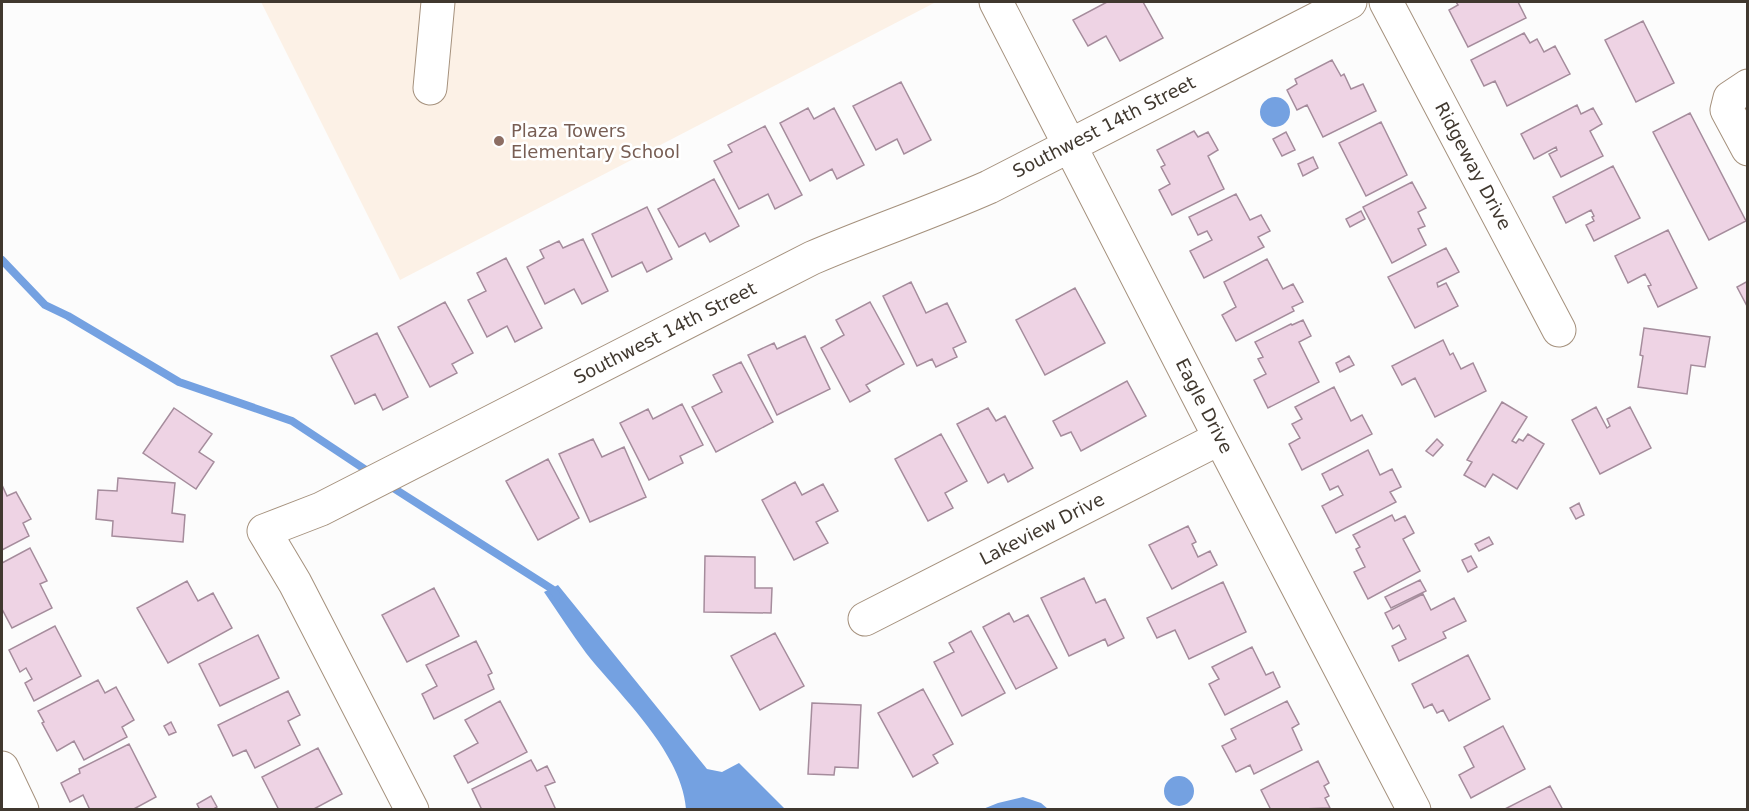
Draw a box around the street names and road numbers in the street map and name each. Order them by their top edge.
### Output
street label: Southwest 14th Street [1009,71,1199,182]
street label: Ridgeway Drive [1431,98,1516,233]
street label: Southwest 14th Street [570,277,760,388]
street label: Eagle Drive [1172,355,1237,457]
street label: Lakeview Drive [976,488,1108,569]

